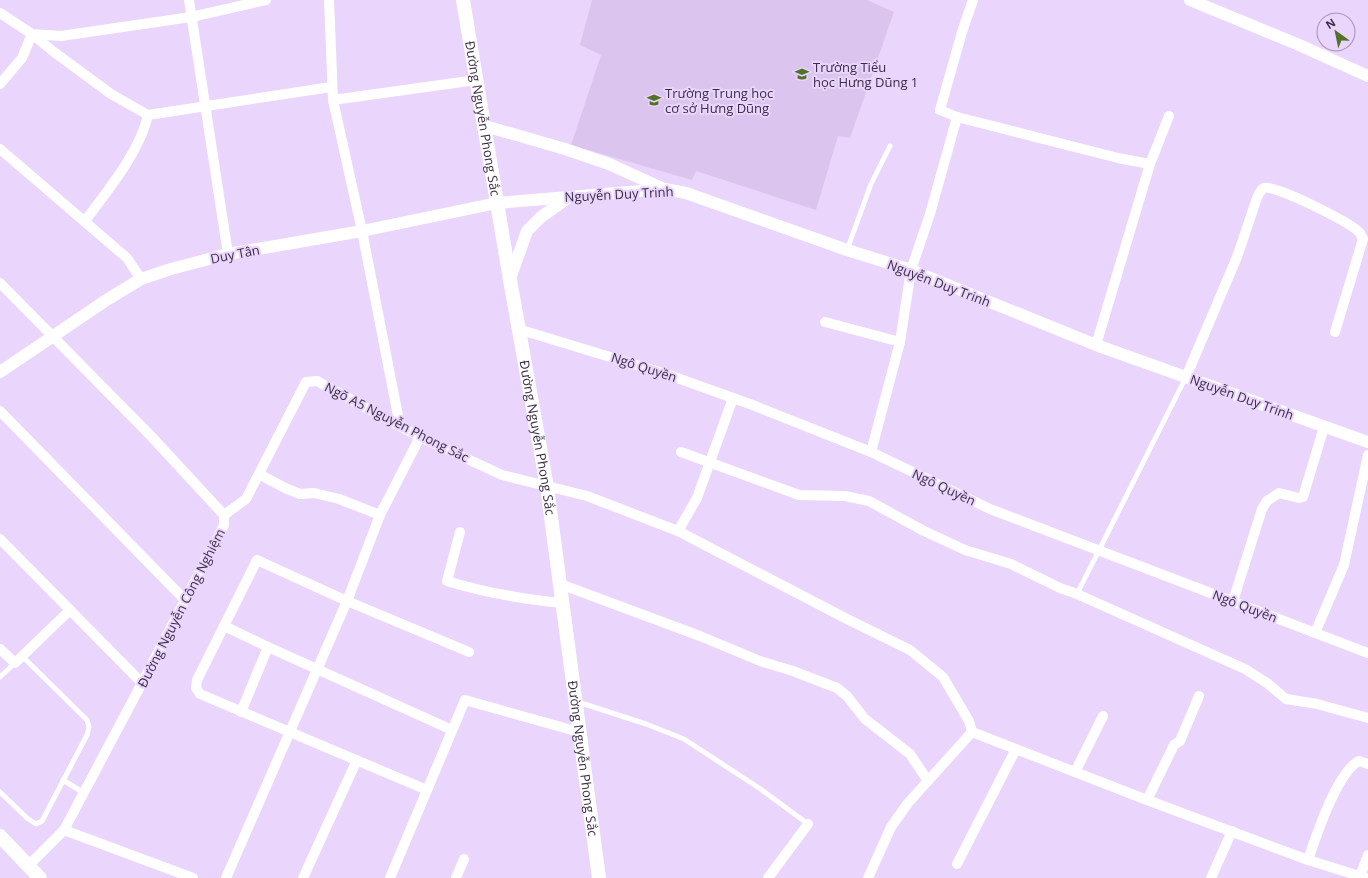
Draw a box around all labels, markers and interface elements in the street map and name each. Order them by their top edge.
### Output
north arrow [1316,12,1356,52]
text: N [1322,14,1338,32]
street label: Đường Nguyễn Phong Sắc [461,39,505,197]
place label: Trường Tiểu học Hưng Dũng 1 [813,58,918,91]
school or university icon: Trường Tiểu học Hưng Dũng 1 [794,66,810,82]
place label: Trường Trung học cơ sở Hưng Dũng [665,84,773,117]
school or university icon: Trường Trung học cơ sở Hưng Dũng [646,92,662,108]
street label: Nguyễn Duy Trinh [564,182,674,206]
street label: Duy Tân [209,240,261,268]
street label: Nguyễn Duy Trinh [885,255,993,311]
street label: Ngô Quyền [609,348,679,386]
street label: Đường Nguyễn Phong Sắc [515,359,560,516]
street label: Nguyễn Duy Trinh [1188,370,1296,424]
street label: Ngõ A5 Nguyễn Phong Sắc [322,378,472,466]
street label: Ngô Quyền [909,464,979,510]
street label: Đường Nguyễn Công Nghiệm [133,525,229,691]
street label: Ngô Quyền [1210,585,1280,627]
street label: Đường Nguyễn Phong Sắc [564,679,602,838]

